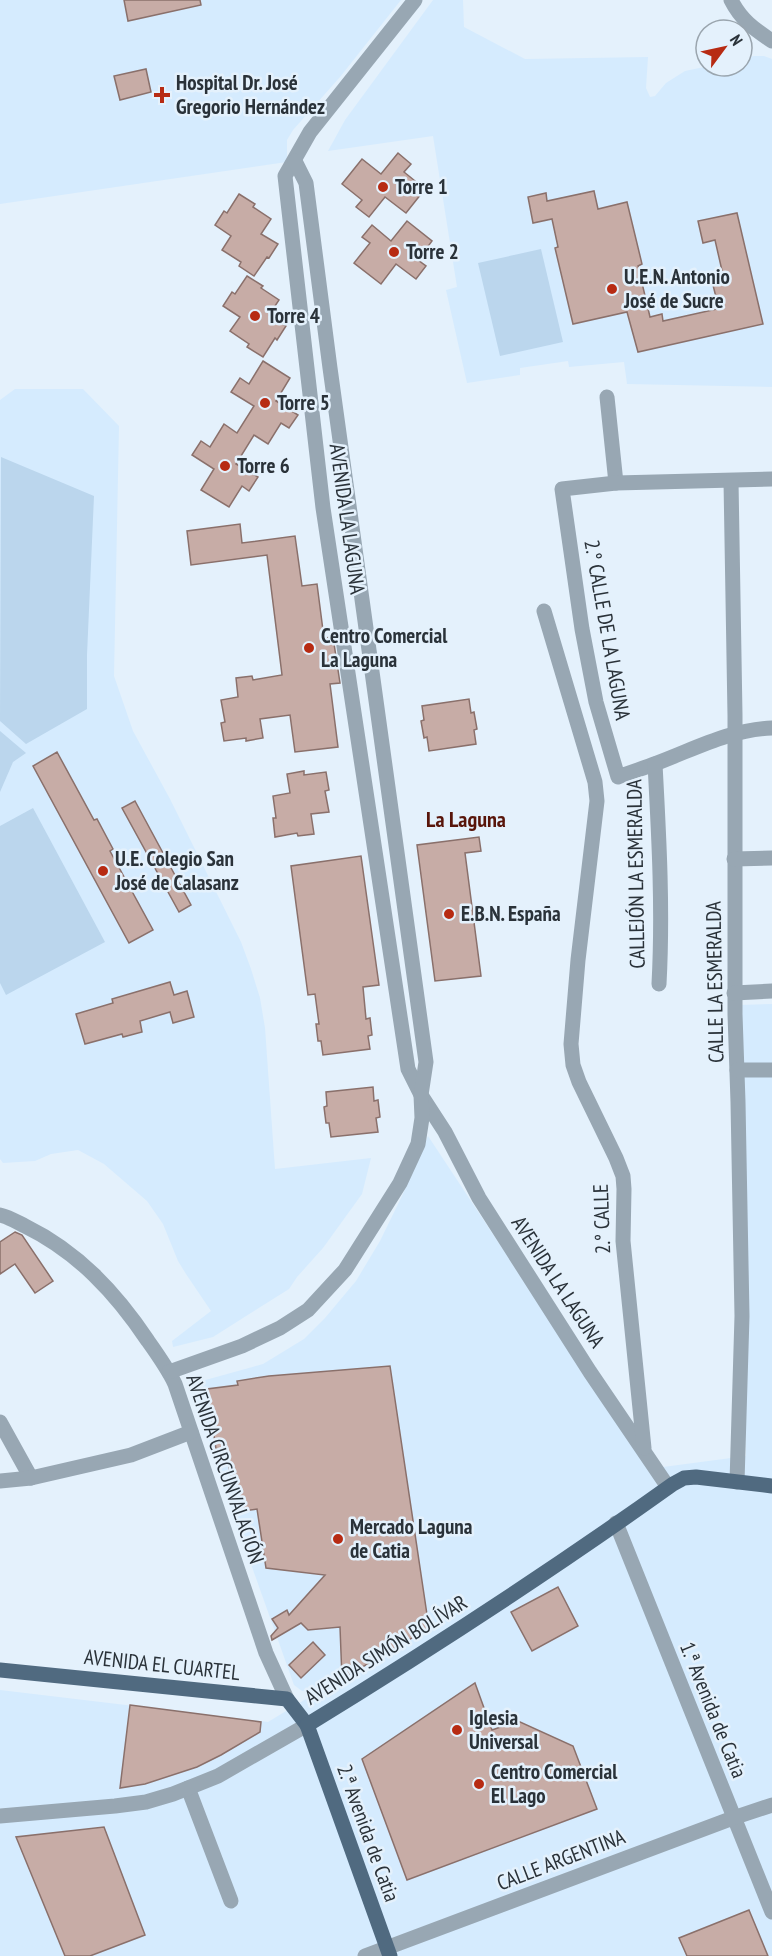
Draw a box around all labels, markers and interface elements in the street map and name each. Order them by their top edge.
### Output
north arrow [694,18,754,78]
text: N [726,31,747,49]
place label: Hospital Dr. José Gregorio Hernández [176,69,325,120]
marker: Hospital Dr. José Gregorio Hernández [153,86,171,104]
place label: Torre 1 [395,173,448,200]
marker: Torre 1 [376,180,390,194]
place label: Torre 2 [406,238,459,265]
marker: Torre 2 [387,245,401,259]
place label: U.E.N. Antonio José de Sucre [623,263,730,314]
marker: U.E.N. Antonio José de Sucre [605,282,619,296]
place label: Torre 4 [267,302,320,329]
marker: Torre 4 [248,309,262,323]
place label: Torre 5 [277,389,330,416]
marker: Torre 5 [258,396,272,410]
street label: AVENIDA LA LAGUNA [324,442,371,596]
place label: Torre 6 [237,452,290,479]
marker: Torre 6 [218,459,232,473]
street label: 2.° CALLE DE LA LAGUNA [578,538,637,722]
place label: Centro Comercial La Laguna [321,622,448,673]
marker: Centro Comercial La Laguna [302,641,316,655]
street label: CALLEJÓN LA ESMERALDA [620,779,651,969]
district label: La Laguna [426,805,506,833]
place label: U.E. Colegio San José de Calasanz [114,845,239,896]
marker: U.E. Colegio San José de Calasanz [96,864,110,878]
place label: E.B.N. España [461,900,561,927]
street label: CALLE LA ESMERALDA [700,901,729,1063]
marker: E.B.N. España [442,907,456,921]
street label: 2.° CALLE [587,1183,616,1255]
street label: AVENIDA LA LAGUNA [506,1211,611,1353]
street label: AVENIDA CIRCUNVALACIÓN [180,1371,271,1567]
place label: Mercado Laguna de Catia [350,1513,473,1564]
marker: Mercado Laguna de Catia [331,1532,345,1546]
street label: AVENIDA SIMÓN BOLÍVAR [299,1589,472,1711]
street label: 1.ª Avenida de Catia [674,1638,753,1782]
street label: AVENIDA EL CUARTEL [83,1643,242,1686]
place label: Iglesia Universal [469,1704,539,1755]
marker: Iglesia Universal [450,1723,464,1737]
place label: Centro Comercial El Lago [491,1758,618,1809]
street label: 2.ª Avenida de Catia [331,1760,406,1905]
marker: Centro Comercial El Lago [472,1777,486,1791]
street label: CALLE ARGENTINA [493,1823,629,1896]

